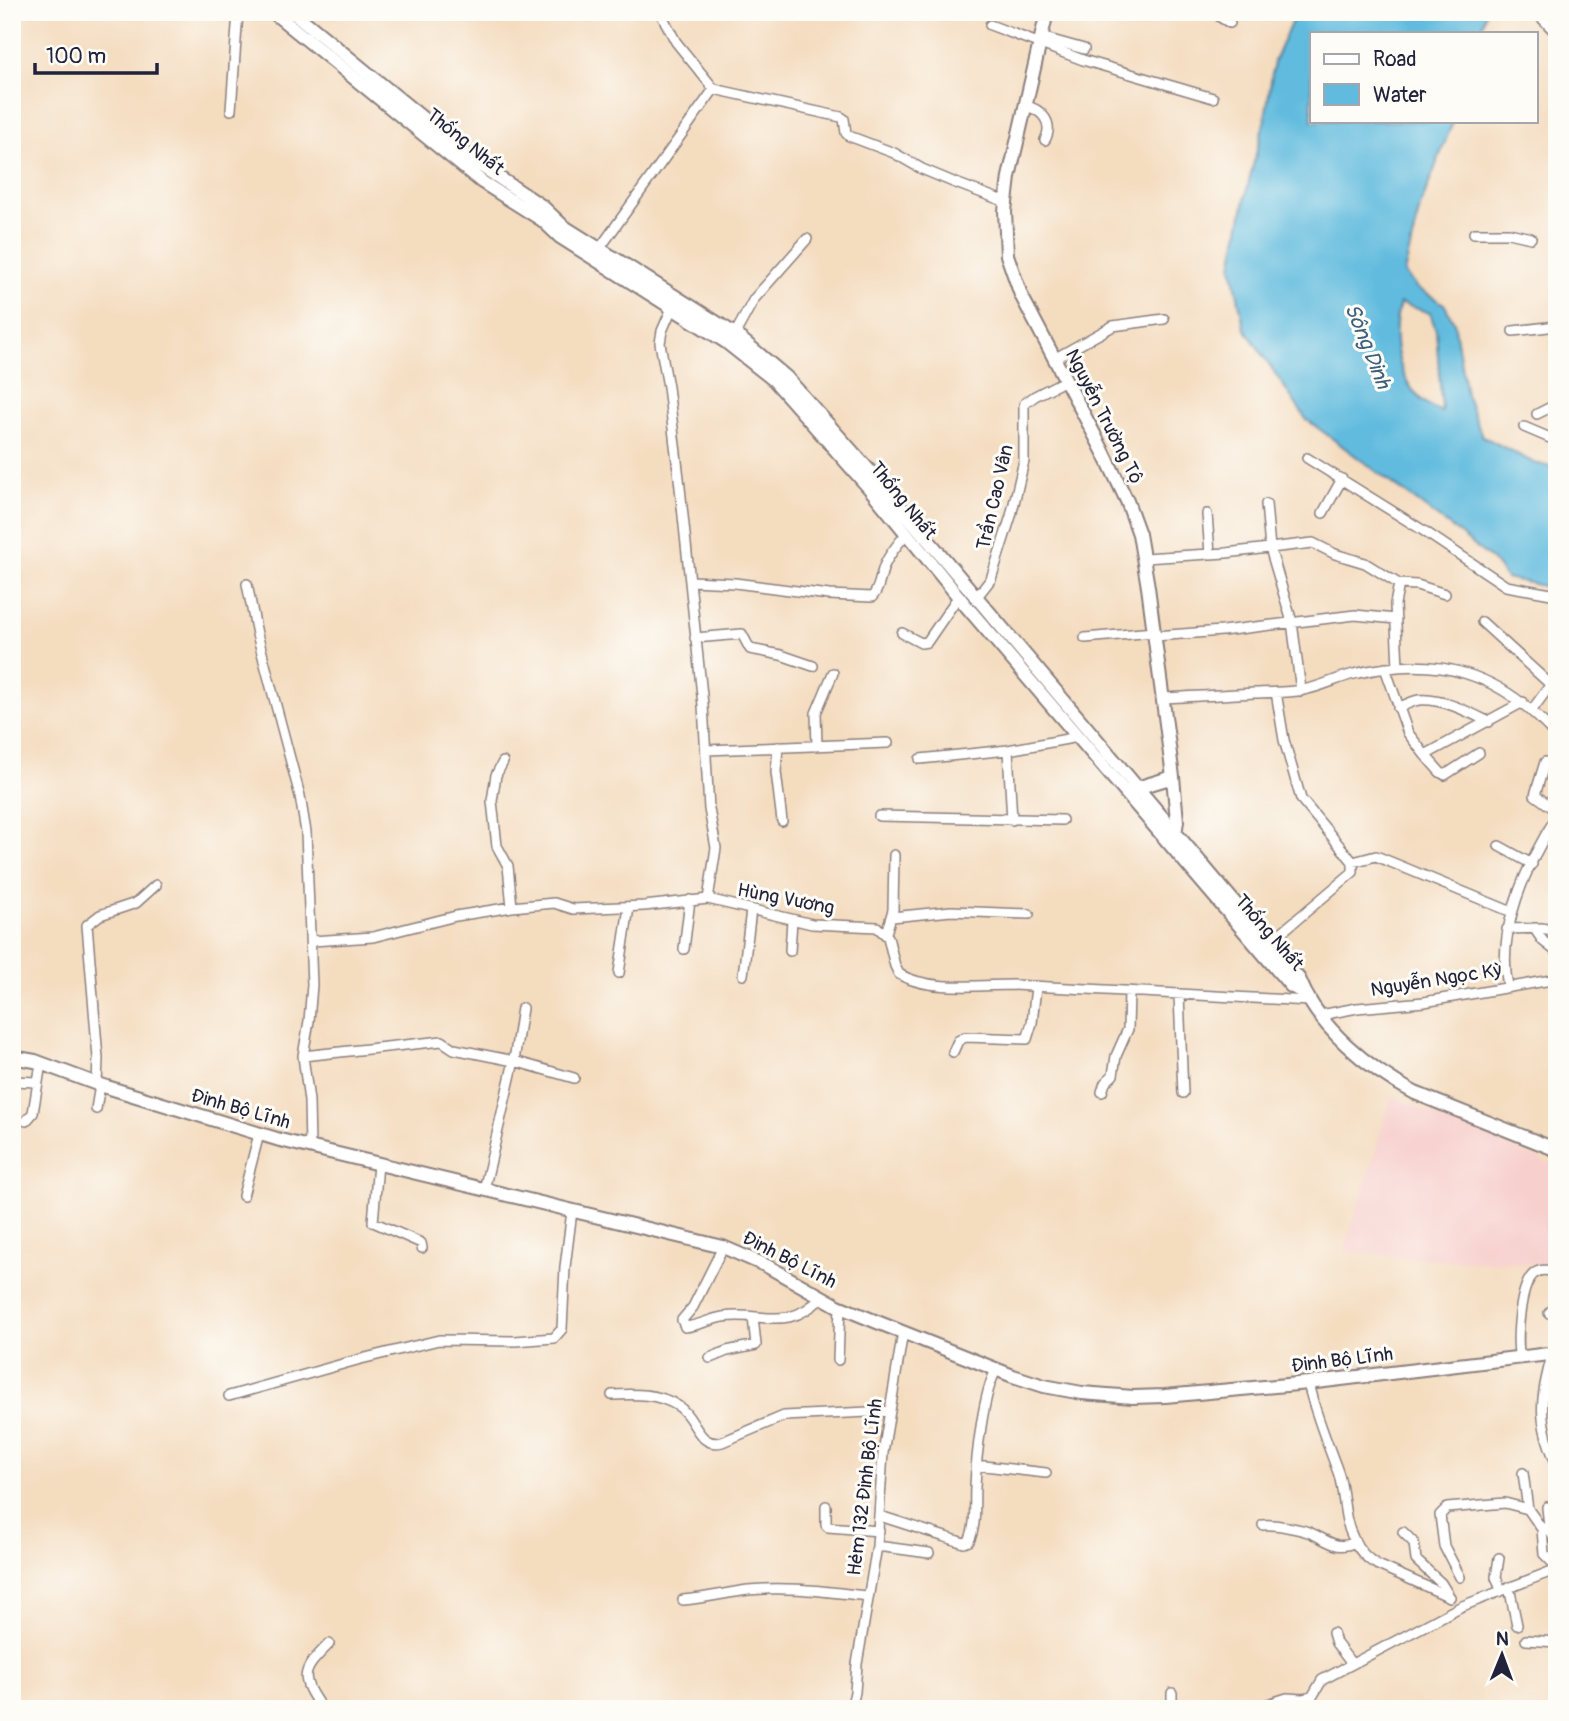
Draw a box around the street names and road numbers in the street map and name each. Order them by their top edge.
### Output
street label: Thống Nhất [421,103,510,181]
street label: Nguyễn Trường Tộ [1060,345,1148,488]
street label: Trần Cao Vân [971,442,1019,552]
street label: Thống Nhất [864,457,942,545]
street label: Hùng Vương [735,878,836,920]
street label: Thống Nhất [1230,889,1309,976]
street label: Nguyễn Ngọc Kỳ [1369,958,1503,1002]
street label: Đinh Bộ Lĩnh [188,1083,293,1135]
street label: Đinh Bộ Lĩnh [739,1226,841,1294]
street label: Đinh Bộ Lĩnh [1290,1342,1394,1378]
street label: Hẻm 132 Đinh Bộ Lĩnh [842,1397,888,1577]

